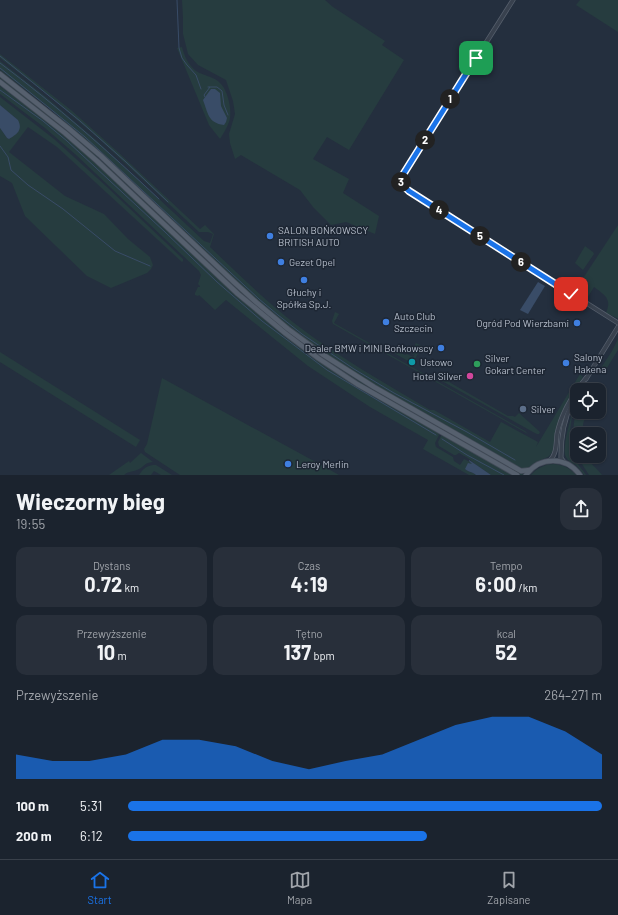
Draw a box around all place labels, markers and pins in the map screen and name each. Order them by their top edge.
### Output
pin [459,41,493,75]
pin: 1 [440,89,460,109]
pin: 2 [415,130,435,150]
pin: 3 [391,172,411,192]
pin: 4 [429,200,449,220]
place label: SALON BOŃKOWSCY BRITISH AUTO [278,224,368,248]
pin: 5 [470,226,490,246]
marker: SALON BOŃKOWSCY BRITISH AUTO [265,231,275,241]
pin: 6 [511,252,531,272]
place label: Gezet Opel [289,256,335,268]
marker: Gezet Opel [276,257,286,267]
marker: Głuchy i Spółka Sp.J. [299,275,309,285]
pin [554,277,588,311]
place label: Głuchy i Spółka Sp.J. [277,286,331,310]
place label: Auto Club Szczecin [394,310,436,334]
marker: Auto Club Szczecin [381,317,391,327]
place label: Ogród Pod Wierzbami [476,317,569,329]
marker: Ogród Pod Wierzbami [572,318,582,328]
place label: Dealer BMW i MINI Bońkowscy [305,342,433,354]
marker: Dealer BMW i MINI Bońkowscy [436,343,446,353]
place label: Salony Hakena [574,351,606,375]
place label: Silver Gokart Center [485,352,546,376]
place label: Ustowo [420,356,453,368]
marker: Ustowo [407,357,417,367]
marker: Salony Hakena [561,358,571,368]
marker: Silver Gokart Center [472,359,482,369]
place label: Hotel Silver [413,370,462,382]
marker: Hotel Silver [465,371,475,381]
place label: Silver [531,403,556,415]
marker: Silver [518,404,528,414]
place label: Leroy Merlin [296,458,349,470]
marker: Leroy Merlin [283,459,293,469]

